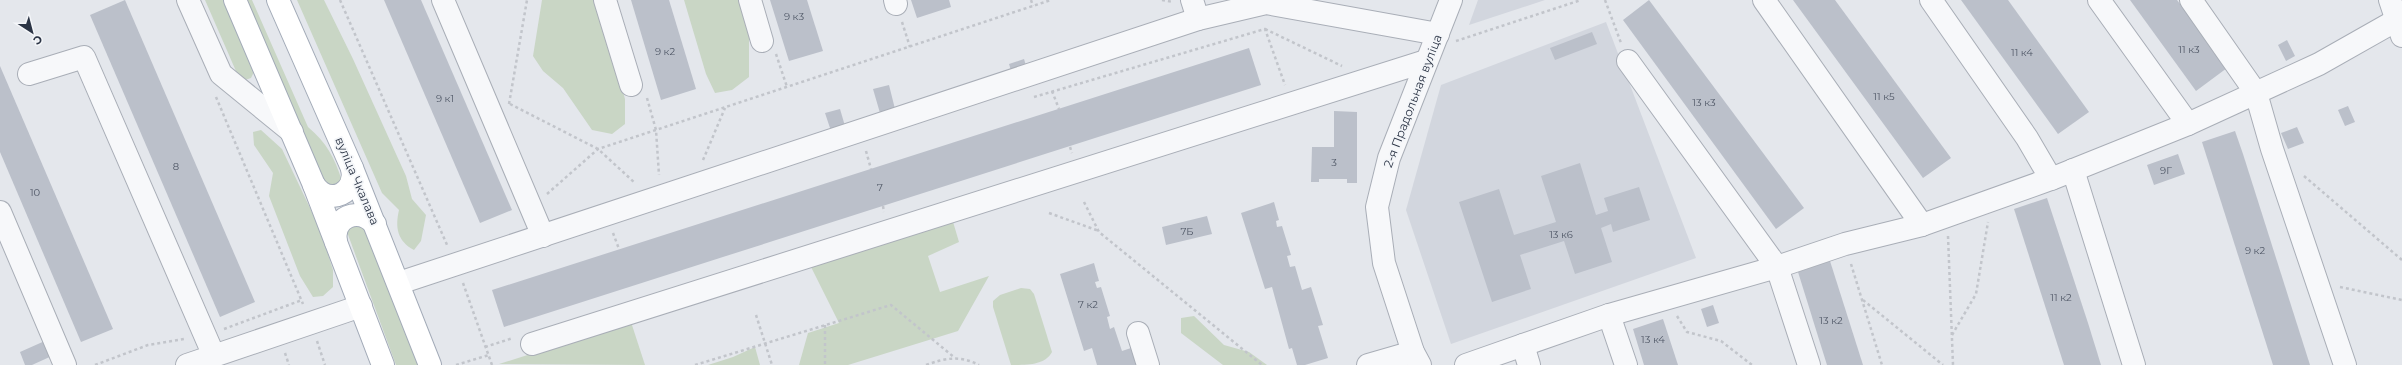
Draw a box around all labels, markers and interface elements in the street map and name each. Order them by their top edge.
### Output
house number: 9 к3 [784,10,804,23]
north arrow [12,12,52,52]
text: С [31,32,45,48]
street label: 2-я Прадольная вуліца [1380,32,1445,170]
house number: 11 к3 [2178,43,2200,56]
house number: 9 к2 [655,45,675,58]
house number: 11 к4 [2011,46,2033,59]
house number: 11 к5 [1873,90,1895,103]
house number: 9 к1 [436,92,454,105]
house number: 13 к3 [1692,96,1716,109]
street label: вуліца Чкалава [332,135,383,227]
house number: 3 [1331,156,1337,169]
house number: 8 [173,160,179,173]
house number: 9Г [2160,164,2172,177]
house number: 7 [877,181,883,194]
house number: 10 [30,186,40,199]
house number: 7Б [1180,225,1194,238]
house number: 13 к6 [1549,228,1573,241]
house number: 9 к2 [2245,244,2265,257]
house number: 11 к2 [2050,291,2072,304]
house number: 7 к2 [1078,298,1098,311]
house number: 13 к2 [1819,314,1843,327]
house number: 13 к4 [1641,333,1665,346]

